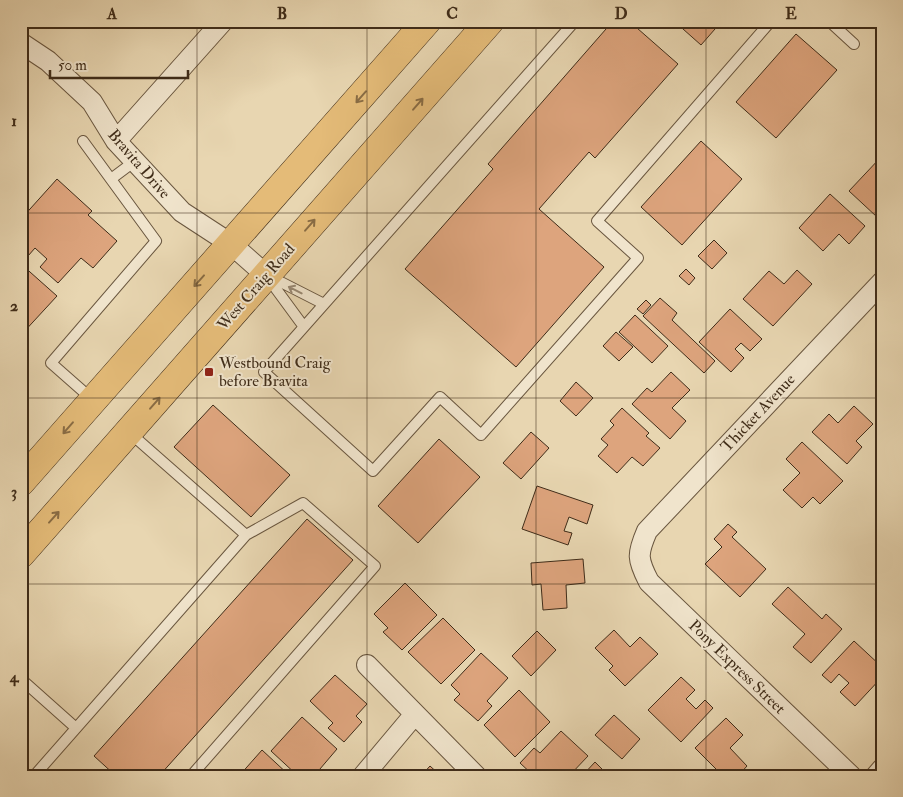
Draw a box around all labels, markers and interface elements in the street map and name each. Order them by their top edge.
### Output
text: A [106,4,118,24]
text: B [277,4,287,24]
text: C [446,4,458,24]
text: D [614,4,628,24]
text: E [785,4,797,24]
scale bar [50,48,188,80]
text: 50 m [58,56,87,75]
one-way arrow [355,91,366,104]
one-way arrow [412,97,423,110]
text: 1 [11,111,17,131]
street label: Bravita Drive [103,125,175,203]
one-way arrow [304,219,316,232]
street label: West Craig Road [212,239,299,335]
one-way arrow [193,274,205,287]
one-way arrow [288,284,303,294]
text: 2 [10,296,18,316]
place label: Westbound Craig before Bravita [218,353,332,391]
marker: Westbound Craig before Bravita [203,366,215,378]
street label: Thicket Avenue [717,369,800,456]
one-way arrow [149,396,161,409]
one-way arrow [62,422,74,435]
text: 3 [11,482,17,502]
one-way arrow [48,511,59,524]
street label: Pony Express Street [684,616,790,719]
text: 4 [9,667,20,687]

